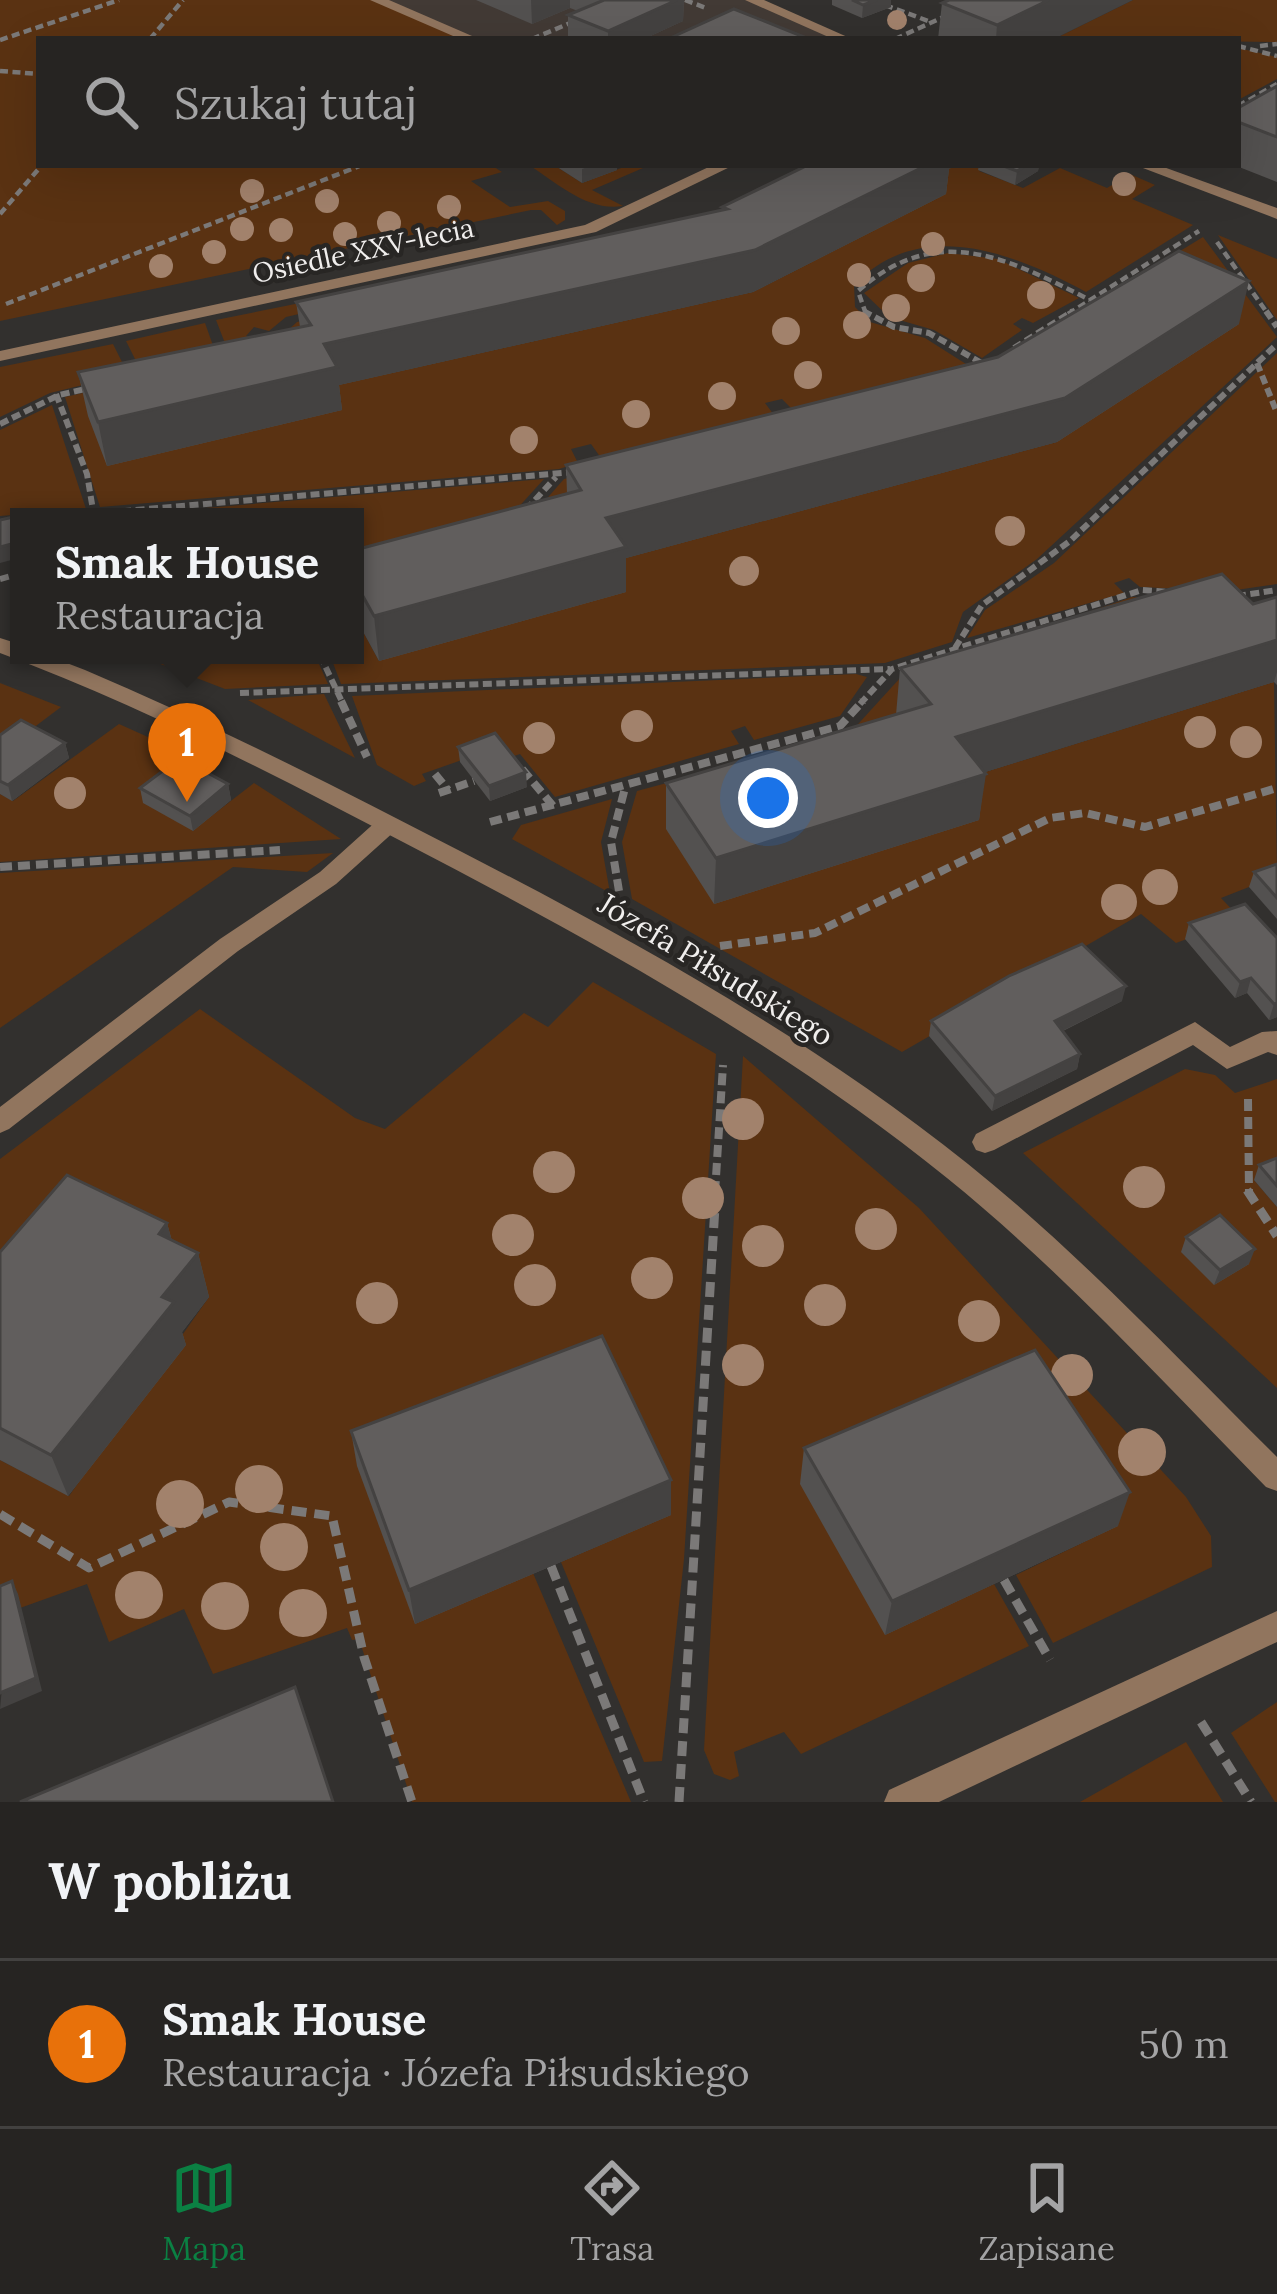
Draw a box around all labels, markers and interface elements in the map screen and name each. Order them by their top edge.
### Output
search box [36,36,1241,168]
icon: search [78,69,144,135]
text: Szukaj tutaj [174,74,417,131]
street label: Osiedle XXV-lecia [249,210,477,290]
popup [10,508,364,664]
text: Smak House [55,533,319,590]
text: Restauracja [55,590,264,640]
pin: 1 [148,703,226,802]
your location [738,768,798,828]
street label: Józefa Piłsudskiego [590,883,840,1055]
text: W pobliżu [48,1848,292,1913]
text: Smak House [162,1990,427,2047]
text: 1 [79,2019,95,2069]
text: 50 m [1138,2019,1229,2069]
text: Restauracja · Józefa Piłsudskiego [162,2047,750,2097]
tab: Mapa [162,2155,246,2269]
tab: Trasa [570,2155,654,2269]
tab: Zapisane [979,2155,1115,2269]

